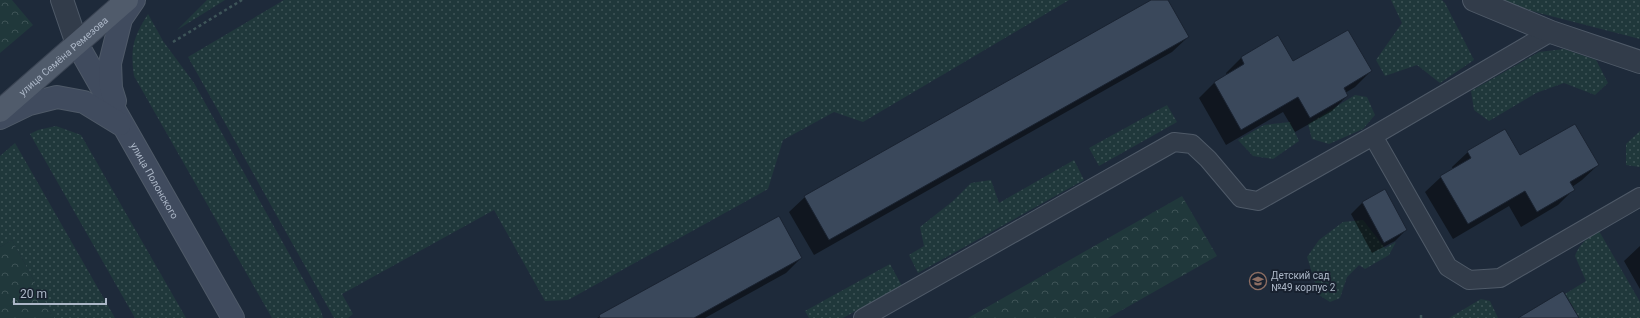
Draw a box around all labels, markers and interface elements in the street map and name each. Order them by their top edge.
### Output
street label: улица Семёна Ремезова [17,14,110,98]
street label: улица Полонского [129,140,181,221]
place label: Детский сад №49 корпус 2 [1271,270,1336,293]
school or university icon: Детский сад №49 корпус 2 [1248,271,1268,291]
scale bar [14,280,106,306]
text: 20 m [20,287,47,301]

